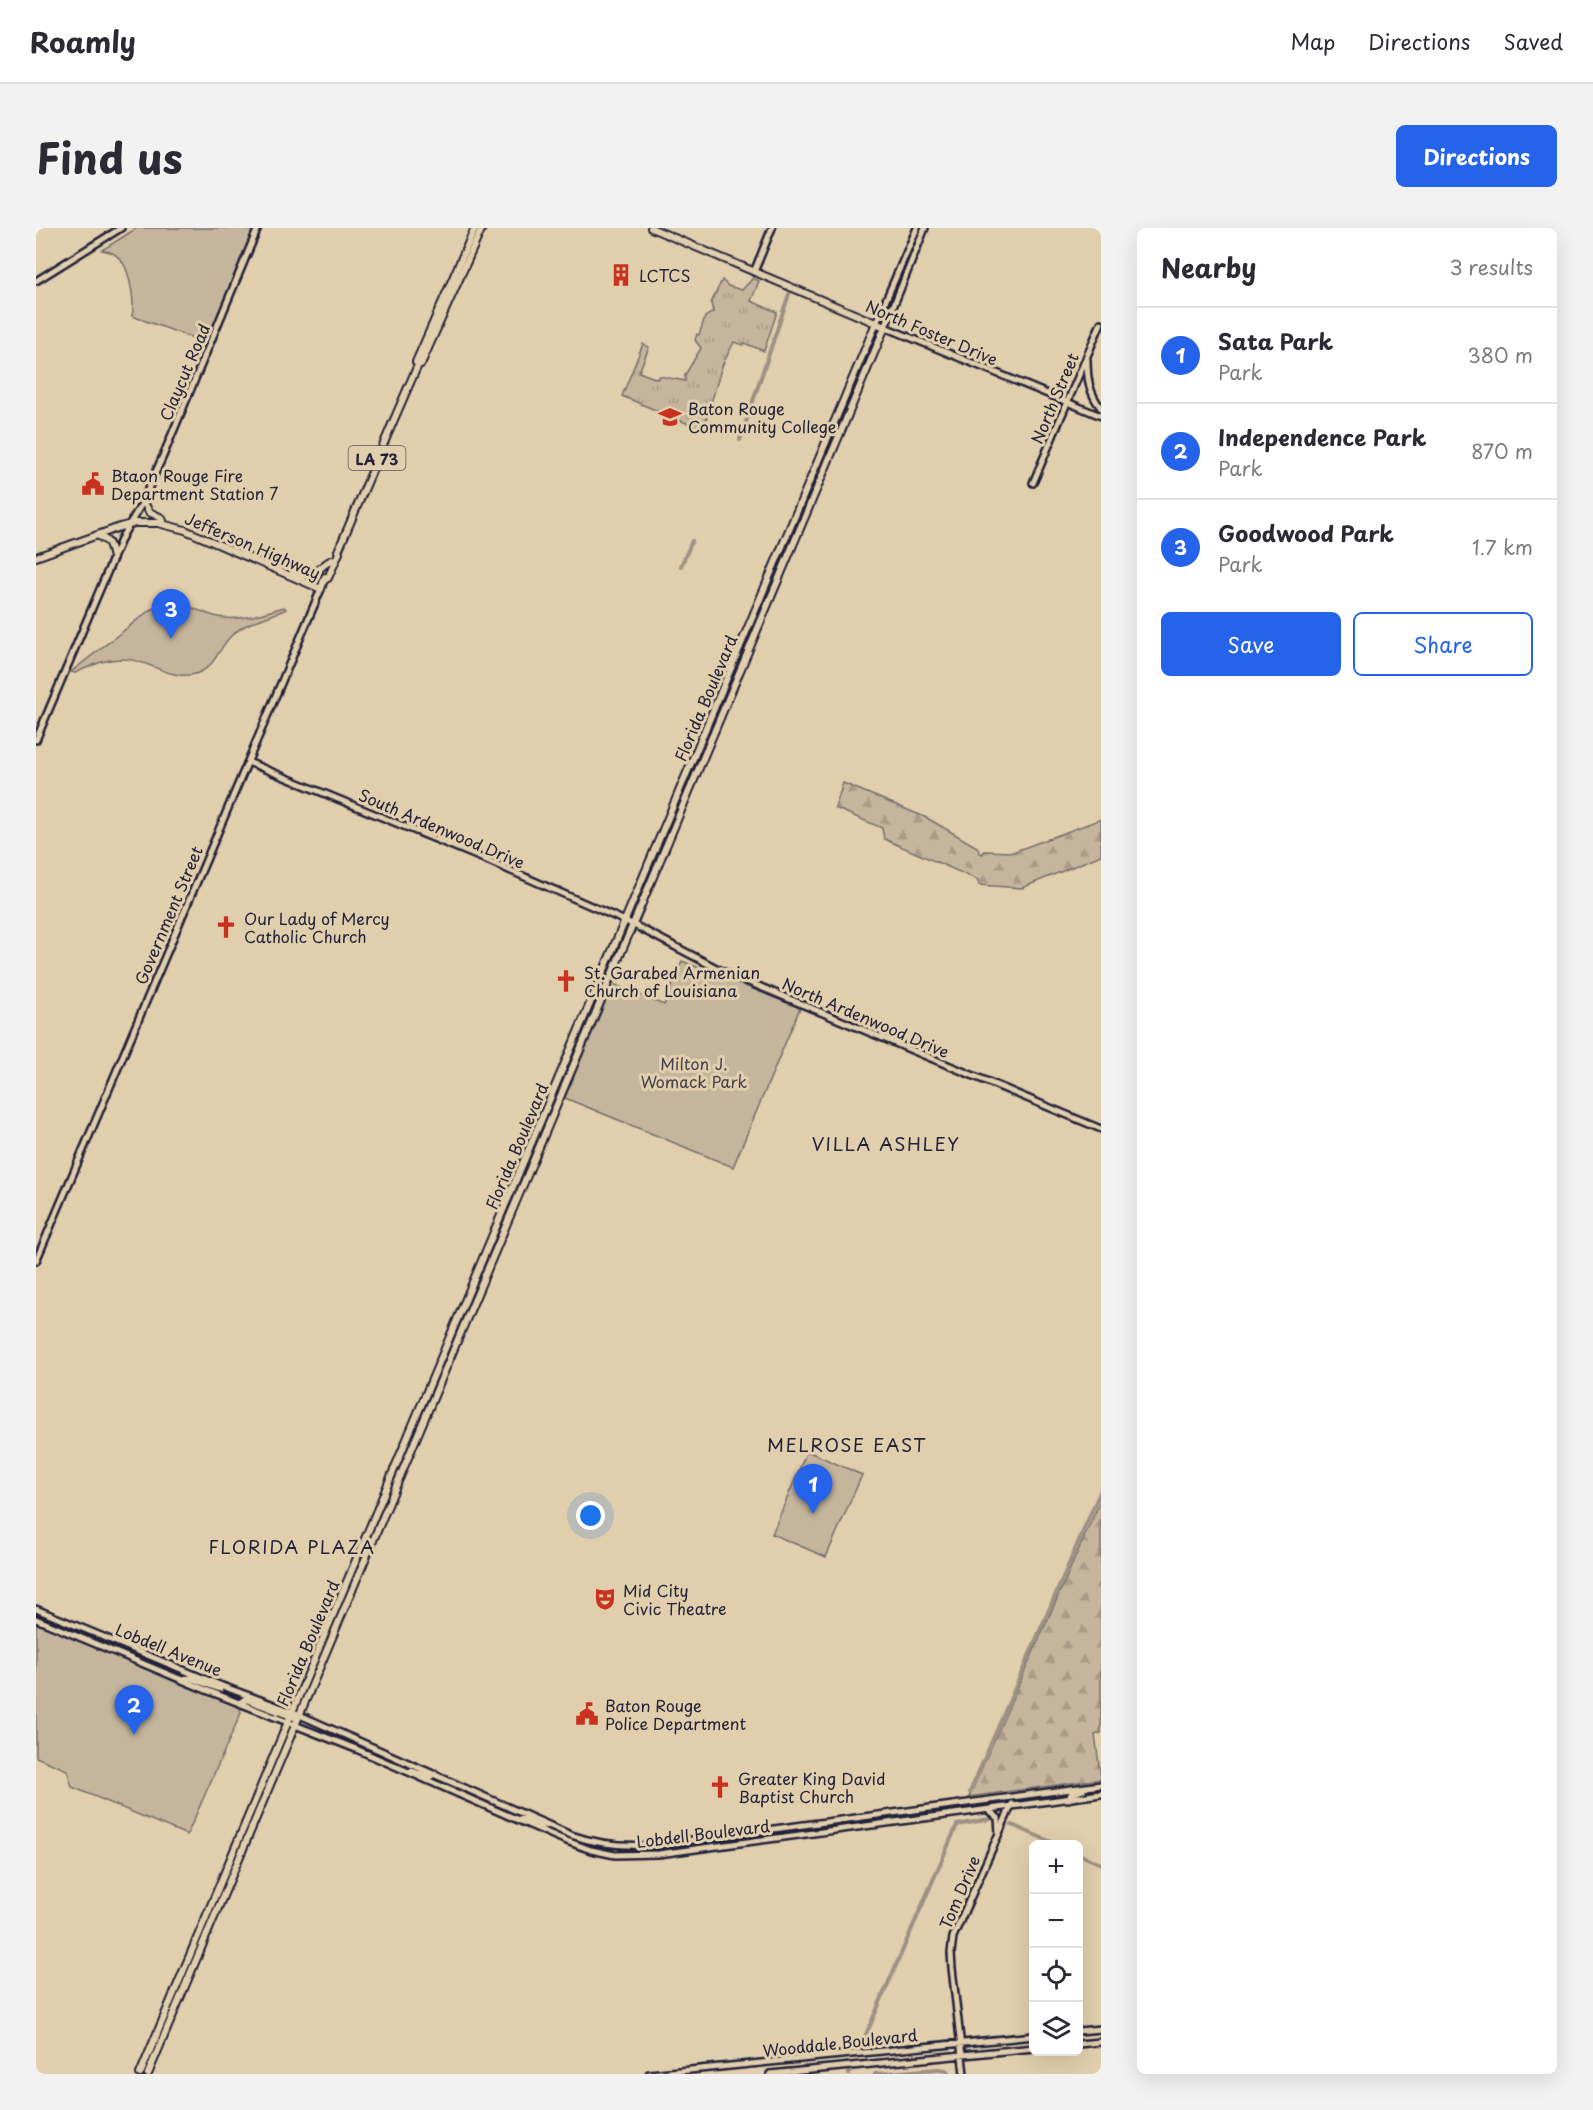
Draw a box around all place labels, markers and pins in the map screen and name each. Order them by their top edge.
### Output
building icon: LCTCS [608,262,634,288]
place label: LCTCS [639,263,691,287]
place label: Baton Rouge Community College [688,396,837,438]
school or university icon: Baton Rouge Community College [657,404,683,430]
place label: Btaon Rouge Fire Department Station 7 [111,463,278,505]
public building icon: Btaon Rouge Fire Department Station 7 [80,471,106,497]
pin: 3 [152,590,190,639]
place label: Our Lady of Mercy Catholic Church [244,906,390,948]
church icon: Our Lady of Mercy Catholic Church [213,914,239,940]
place label: St. Garabed Armenian Church of Louisiana [584,960,760,1002]
church icon: St. Garabed Armenian Church of Louisiana [553,968,579,994]
pin: 1 [794,1464,832,1514]
place label: Mid City Civic Theatre [623,1578,726,1620]
theatre icon: Mid City Civic Theatre [592,1586,618,1612]
pin: 2 [114,1686,154,1735]
place label: Baton Rouge Police Department [605,1693,746,1735]
public building icon: Baton Rouge Police Department [574,1701,600,1727]
place label: Greater King David Baptist Church [738,1766,885,1808]
church icon: Greater King David Baptist Church [707,1774,733,1800]

